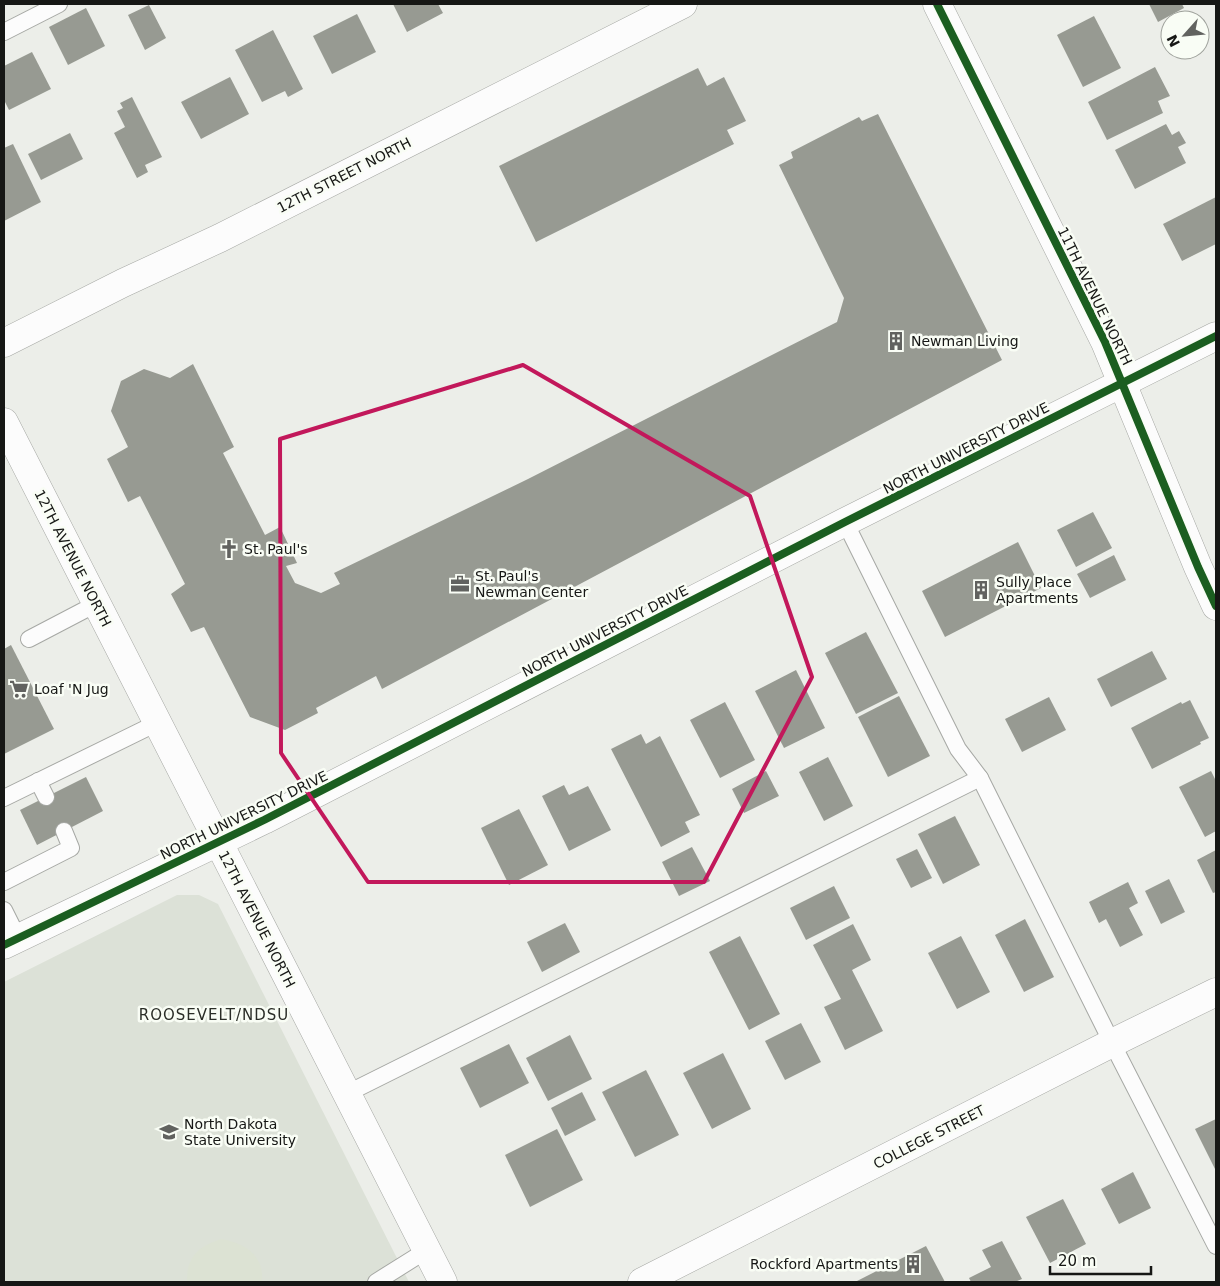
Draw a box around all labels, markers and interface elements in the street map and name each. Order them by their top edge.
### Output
north arrow [1160,10,1210,60]
text: N [1164,32,1183,50]
street label: 12TH STREET NORTH [274,134,414,216]
street label: 11TH AVENUE NORTH [1055,224,1135,368]
building icon: Newman Living [885,330,907,352]
place label: Newman Living [911,333,1019,349]
street label: NORTH UNIVERSITY DRIVE [880,399,1052,497]
street label: 12TH AVENUE NORTH [31,487,115,629]
church icon: St. Paul's [218,538,240,560]
place label: St. Paul's [244,541,308,557]
place label: St. Paul's Newman Center [475,568,588,600]
office icon: St. Paul's Newman Center [449,573,471,595]
place label: Sully Place Apartments [996,574,1078,606]
building icon: Sully Place Apartments [970,579,992,601]
street label: NORTH UNIVERSITY DRIVE [519,582,691,680]
supermarket icon: Loaf 'N Jug [8,678,30,700]
place label: Loaf 'N Jug [34,681,109,697]
street label: NORTH UNIVERSITY DRIVE [158,767,330,863]
street label: 12TH AVENUE NORTH [215,848,299,990]
district label: ROOSEVELT/NDSU [139,1006,289,1024]
street label: COLLEGE STREET [871,1102,988,1172]
place label: North Dakota State University [184,1116,296,1148]
school or university icon: North Dakota State University [158,1121,180,1143]
scale bar [1050,1244,1151,1276]
text: 20 m [1058,1252,1096,1270]
building icon: Rockford Apartments [902,1253,924,1275]
place label: Rockford Apartments [750,1256,898,1272]

